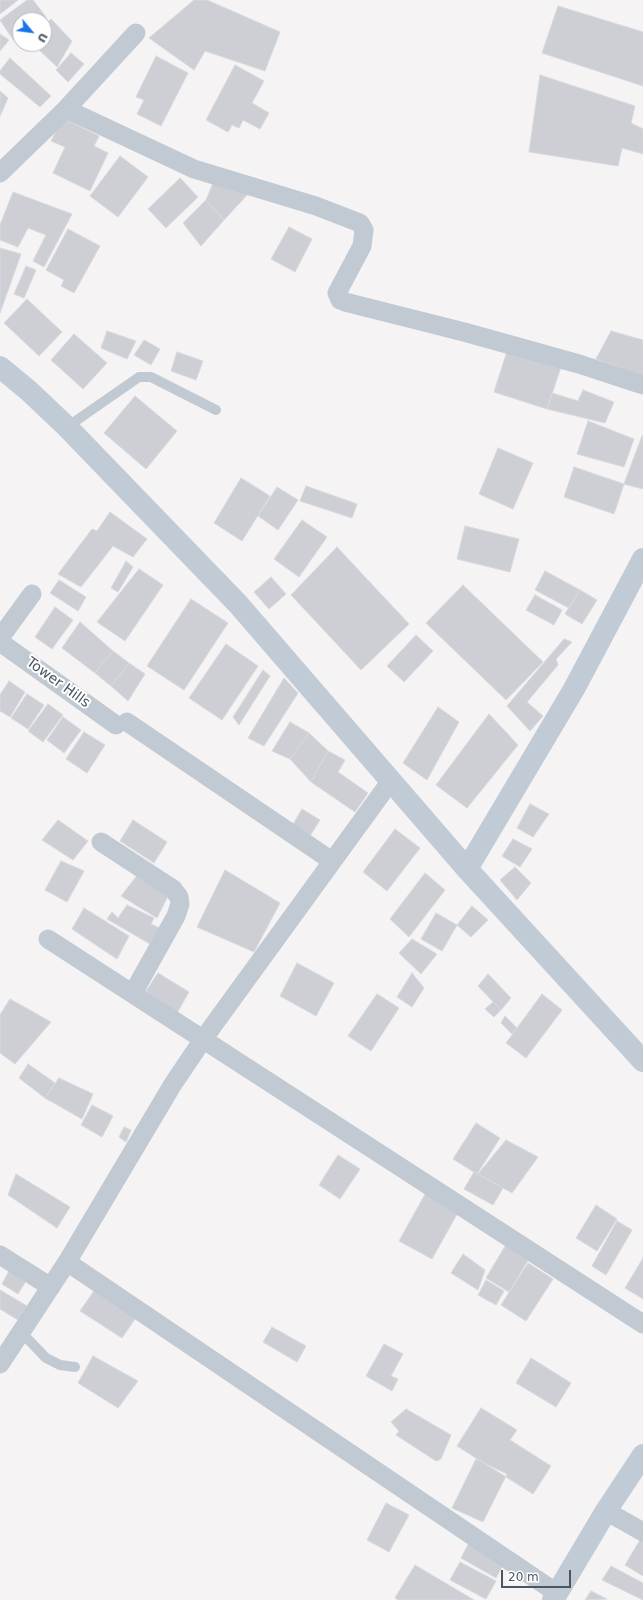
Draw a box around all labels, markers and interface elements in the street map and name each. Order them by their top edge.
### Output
north arrow [12,12,52,52]
text: U [34,31,50,45]
street label: Tower Hills [23,654,93,712]
scale bar [503,1562,573,1588]
text: 20 m [508,1570,539,1584]

